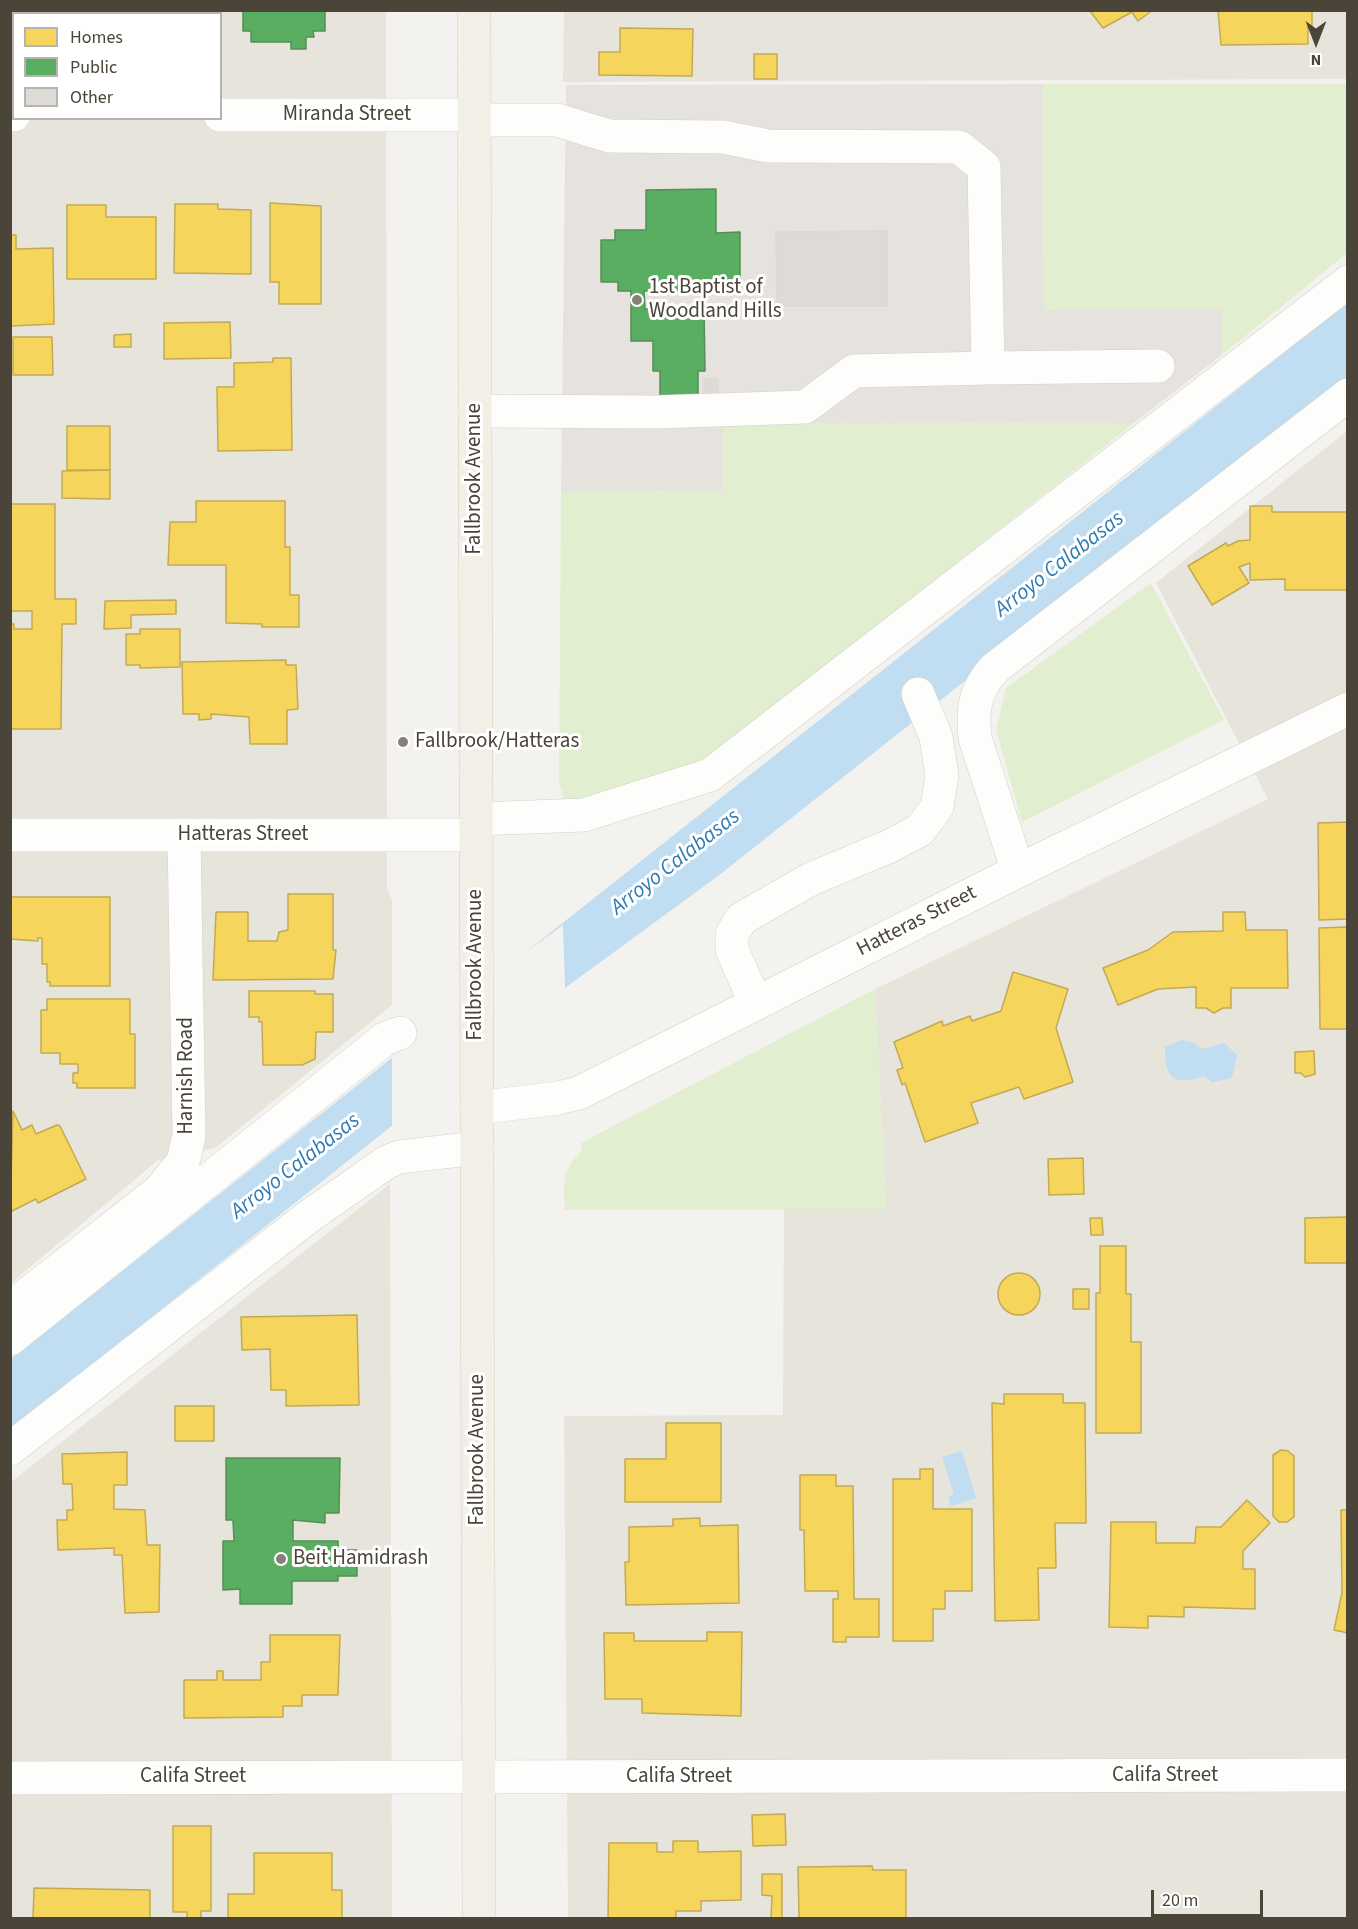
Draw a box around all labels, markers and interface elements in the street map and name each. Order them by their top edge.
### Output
legend [12,12,222,120]
north arrow [1286,12,1346,72]
text: Homes [70,25,123,50]
text: N [1311,49,1321,71]
text: Public [70,55,117,80]
text: Other [70,85,113,110]
street label: Miranda Street [283,102,411,128]
place label: 1st Baptist of Woodland Hills [649,275,782,325]
marker: 1st Baptist of Woodland Hills [630,293,644,307]
street label: Fallbrook Avenue [462,403,488,555]
water label: Arroyo Calabasas [990,506,1130,624]
place label: Fallbrook/Hatteras [415,729,579,755]
marker: Fallbrook/Hatteras [396,735,410,749]
water label: Arroyo Calabasas [606,804,746,922]
street label: Hatteras Street [178,822,308,848]
street label: Hatteras Street [853,881,981,963]
street label: Fallbrook Avenue [463,889,489,1041]
street label: Harnish Road [174,1017,200,1135]
water label: Arroyo Calabasas [226,1108,366,1226]
street label: Fallbrook Avenue [465,1374,491,1526]
place label: Beit Hamidrash [293,1546,428,1572]
marker: Beit Hamidrash [274,1552,288,1566]
street label: Califa Street [1112,1763,1218,1789]
street label: Califa Street [140,1764,246,1790]
street label: Califa Street [626,1764,732,1790]
scale bar [1154,1878,1266,1916]
text: 20 m [1162,1888,1198,1913]

